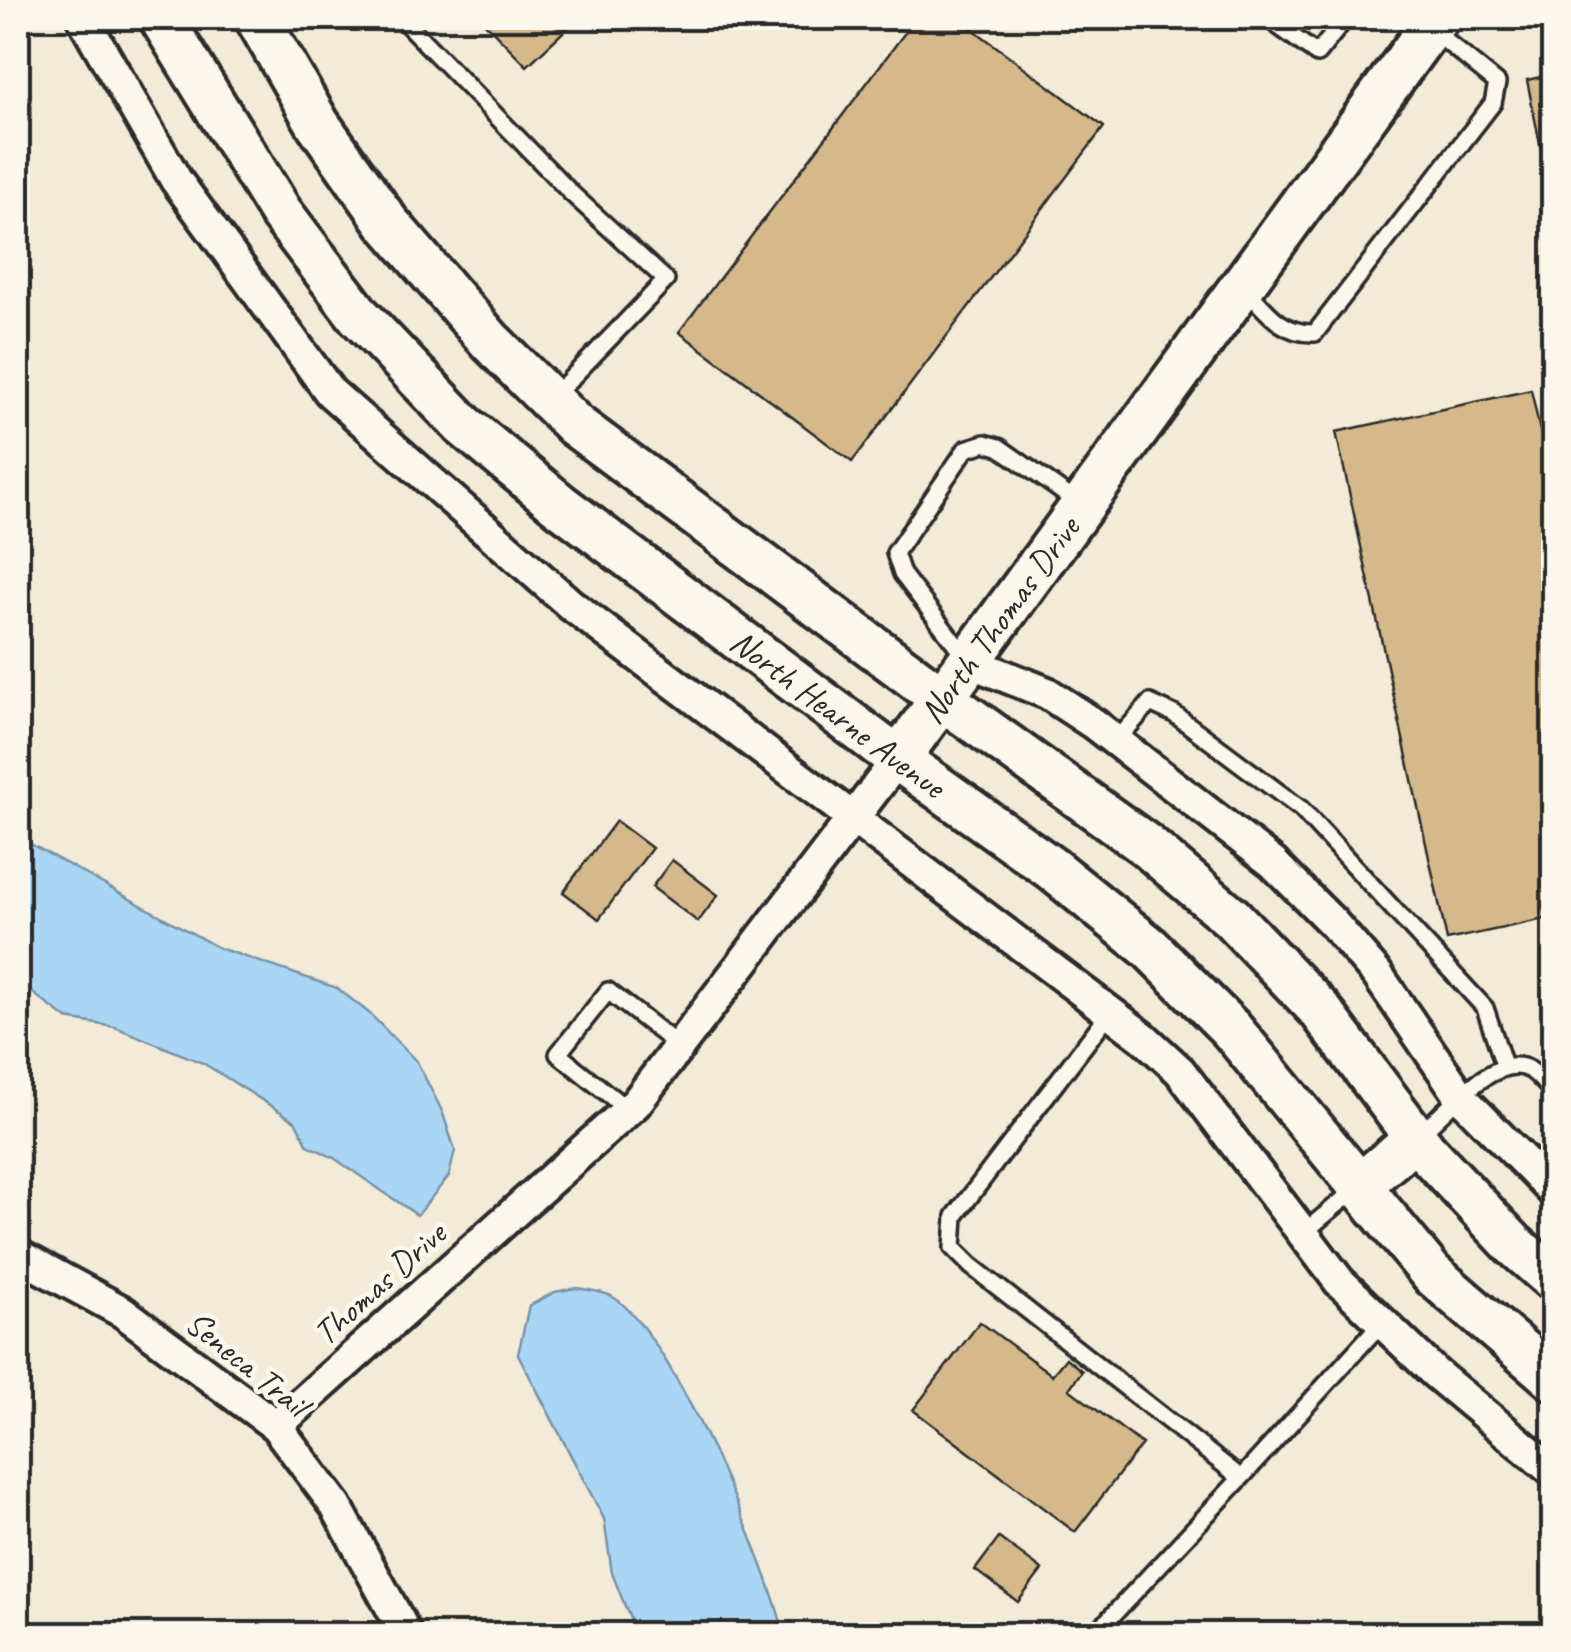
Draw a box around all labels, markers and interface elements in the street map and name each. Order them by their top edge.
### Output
street label: North Thomas Drive [909,506,1091,733]
street label: North Hearne Avenue [721,619,956,810]
street label: Thomas Drive [303,1210,457,1355]
street label: Seneca Trail [176,1300,322,1430]

